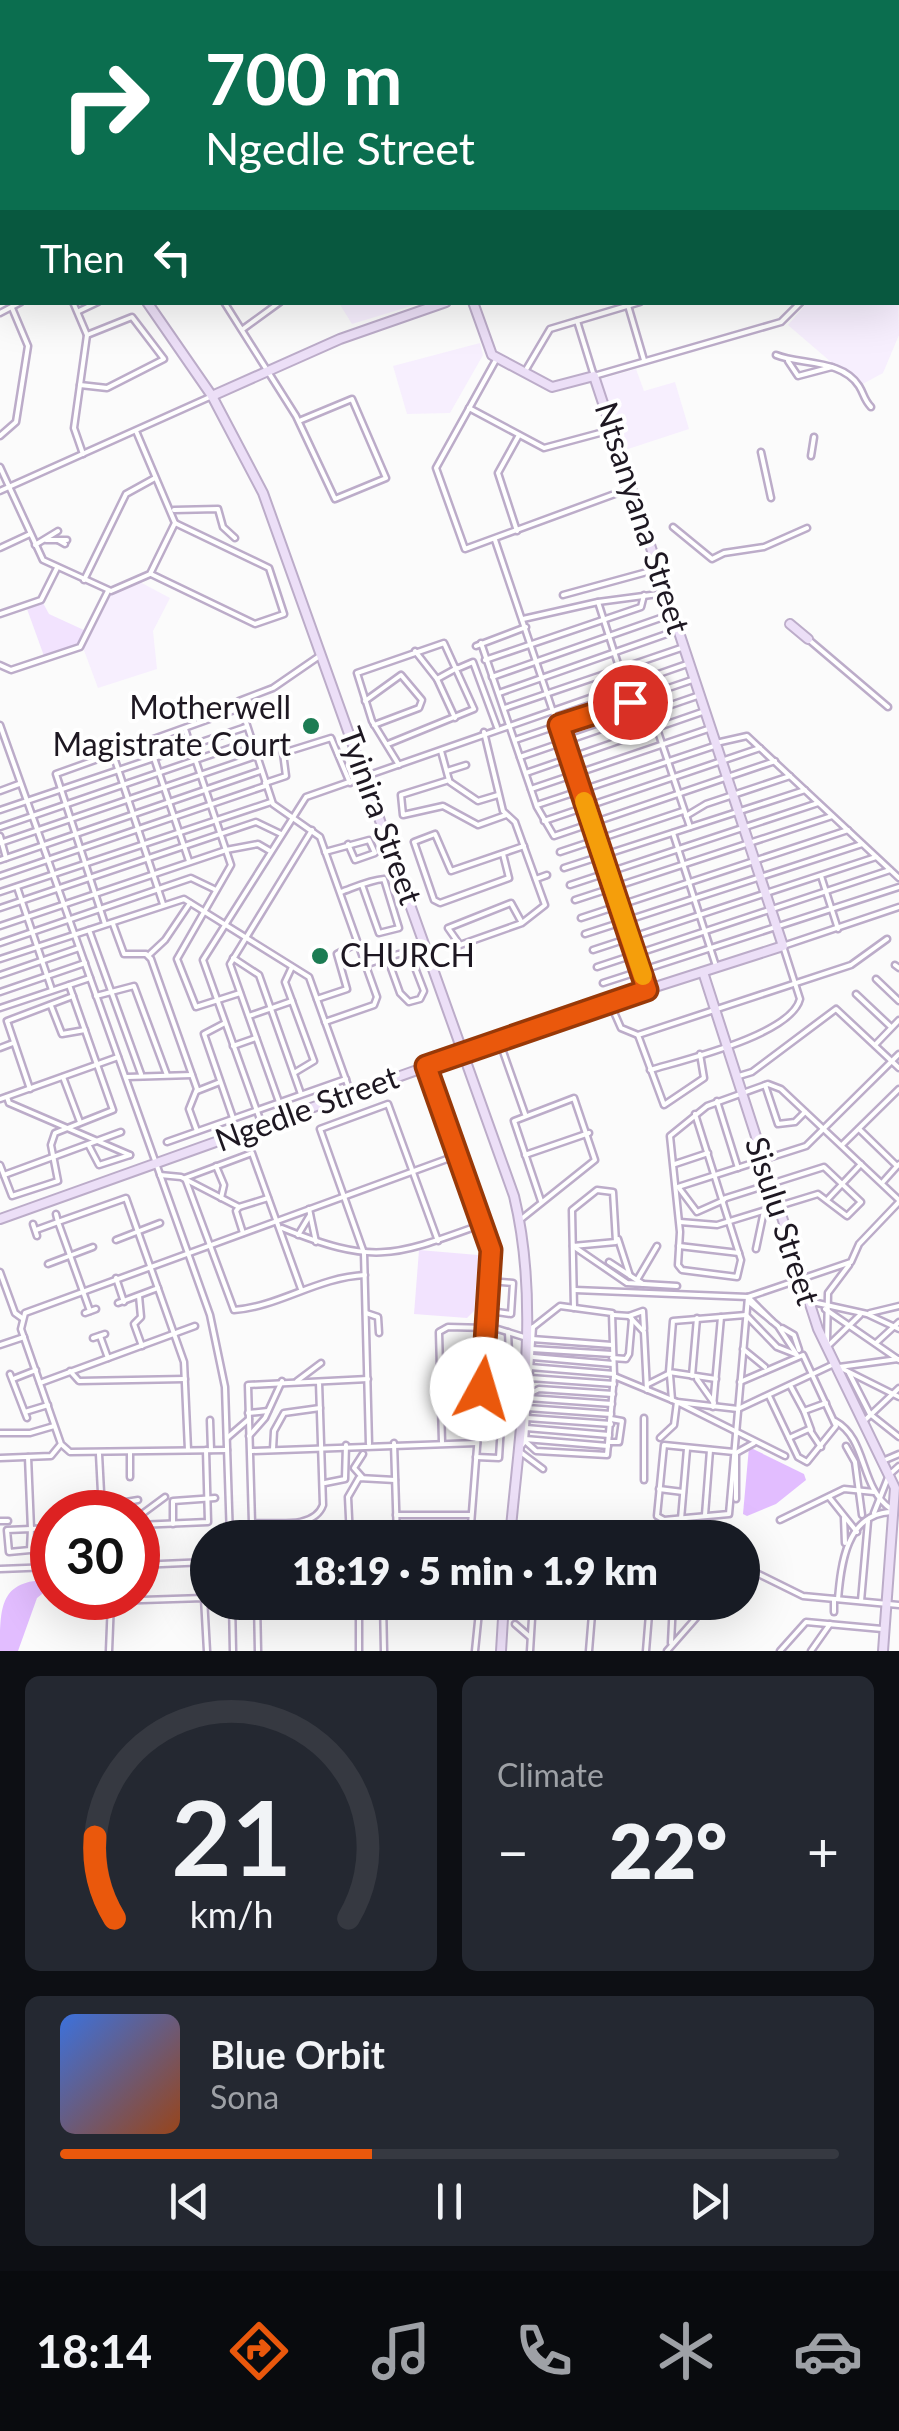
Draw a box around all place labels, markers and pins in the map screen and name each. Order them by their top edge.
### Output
pin [588,660,673,745]
place label: Motherwell Magistrate Court [52,687,292,763]
marker: Motherwell Magistrate Court [300,715,322,737]
place label: CHURCH [340,935,475,974]
marker: CHURCH [309,945,331,967]

